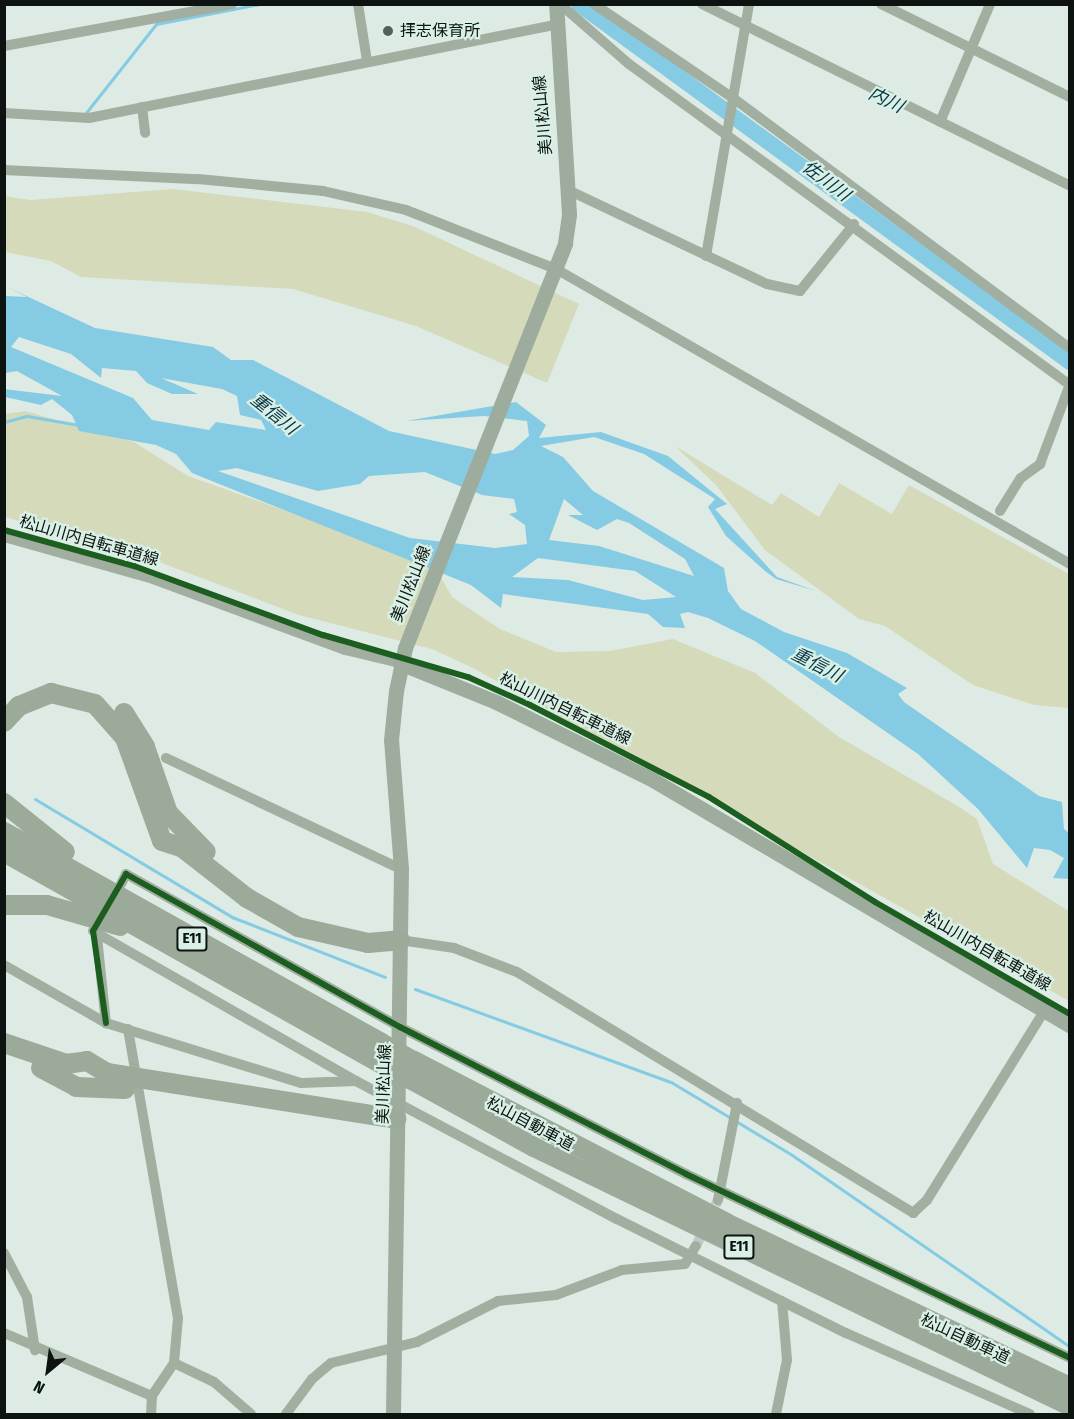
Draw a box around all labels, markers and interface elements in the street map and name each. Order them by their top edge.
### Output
place label: 拝志保育所 [400,21,480,41]
marker: 拝志保育所 [381,24,395,38]
street label: 美川松山線 [530,74,556,156]
water label: 内川 [865,82,907,118]
water label: 佐川川 [798,156,854,206]
water label: 重信川 [246,389,302,439]
street label: 松山川内自転車道線 [17,512,161,570]
street label: 美川松山線 [387,543,435,625]
water label: 重信川 [788,643,846,687]
street label: 松山川内自転車道線 [496,669,634,749]
street label: 松山川内自転車道線 [920,907,1054,995]
road number: E11 [176,927,208,951]
street label: 美川松山線 [373,1044,395,1124]
street label: 松山自動車道 [483,1093,577,1155]
road number: E11 [722,1235,756,1259]
street label: 松山自動車道 [917,1310,1013,1368]
north arrow [18,1341,78,1401]
text: N [30,1377,48,1398]

